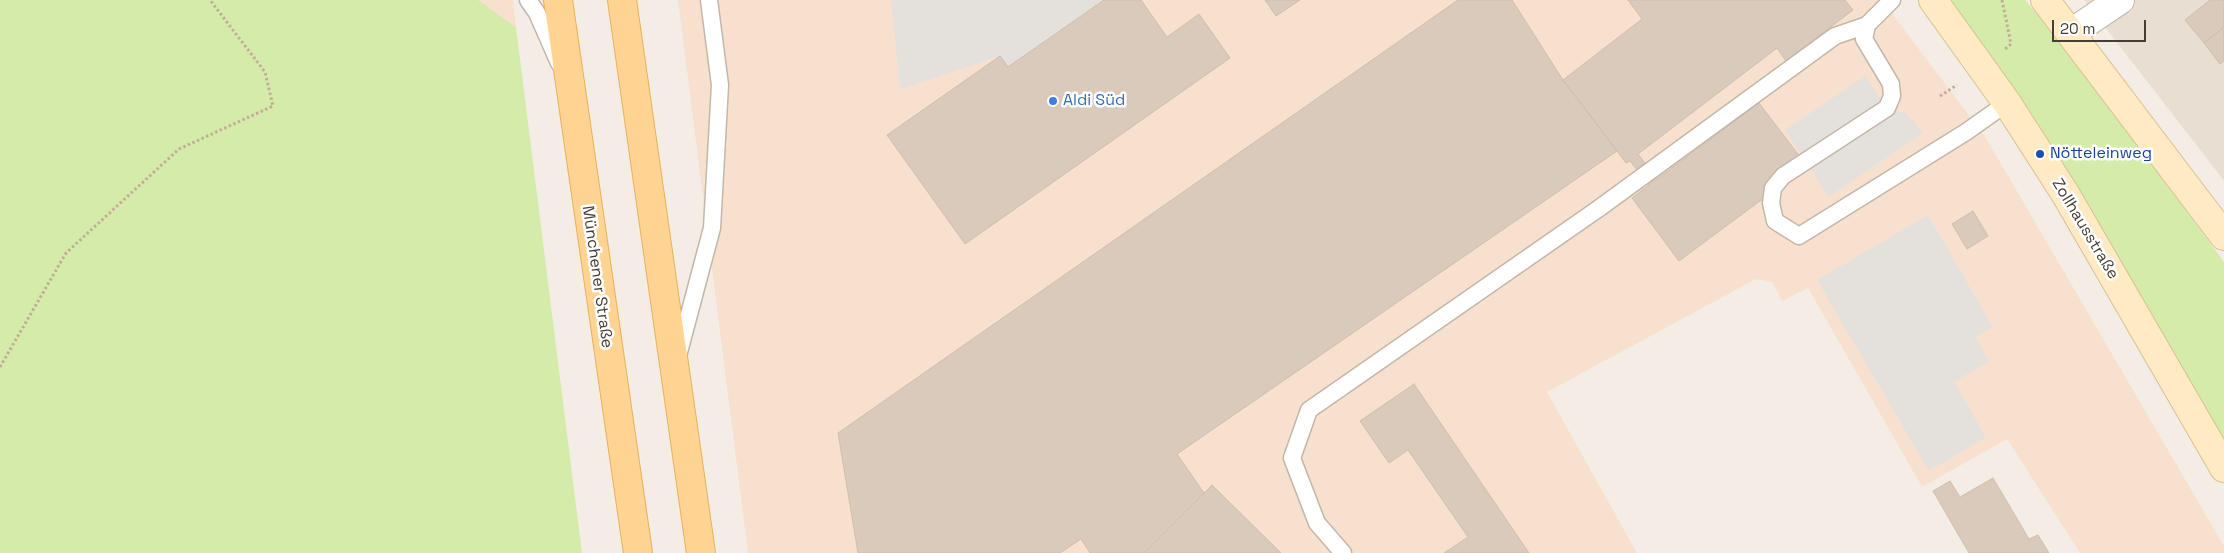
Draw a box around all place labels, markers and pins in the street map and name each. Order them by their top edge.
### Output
place label: Aldi Süd [1063,91,1125,111]
marker: Aldi Süd [1047,95,1059,107]
place label: Nötteleinweg [2050,144,2152,164]
marker: Nötteleinweg [2034,148,2046,160]

